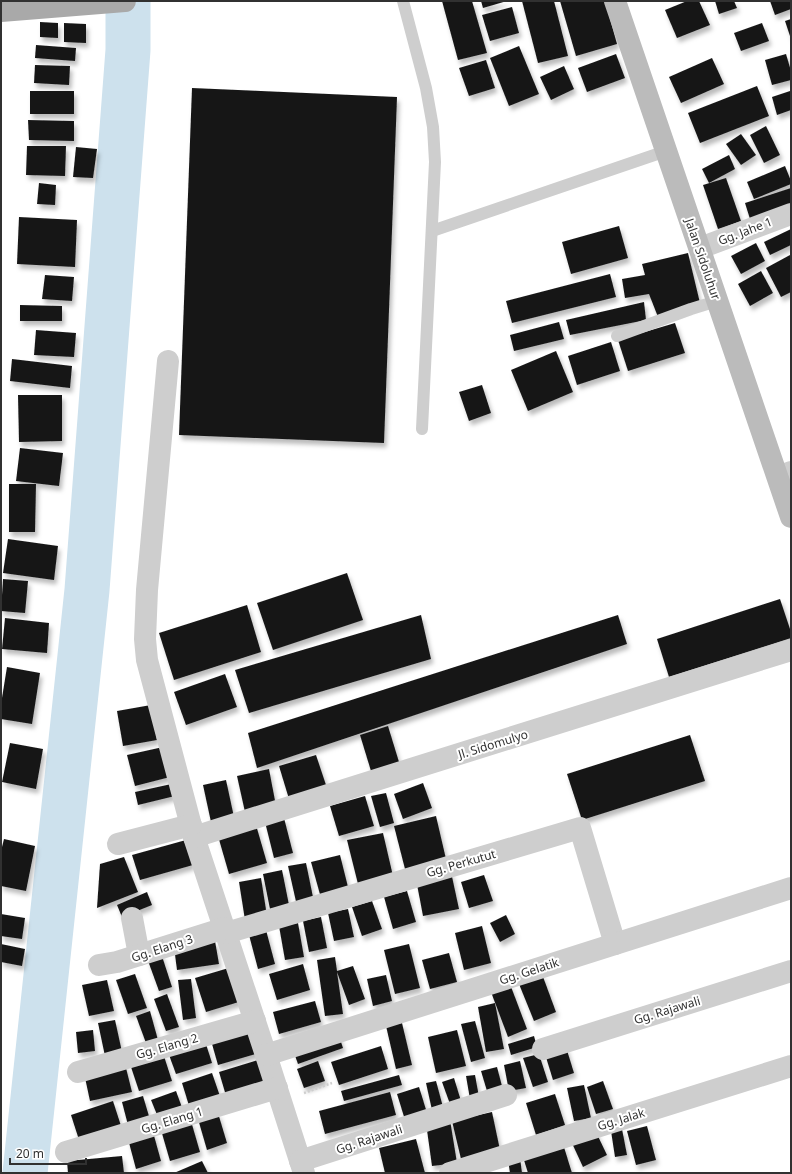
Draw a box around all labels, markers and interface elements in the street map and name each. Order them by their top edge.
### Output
street label: Gg. Jahe 1 [716,213,774,249]
street label: Jalan Sidoluhur [681,215,725,302]
street label: Jl. Sidomulyo [455,725,530,763]
street label: Gg. Perkutut [424,845,498,881]
street label: Gg. Elang 3 [129,930,195,966]
street label: Gg. Gelatik [497,953,561,989]
street label: Gg. Rajawali [632,992,702,1028]
street label: Gg. Elang 2 [134,1029,200,1063]
street label: Gg. Elang 1 [139,1103,205,1137]
street label: Gg. Jalak [595,1104,647,1134]
street label: Gg. Rajawali [334,1120,404,1158]
scale bar [10,1140,86,1166]
text: 20 m [16,1145,44,1162]

